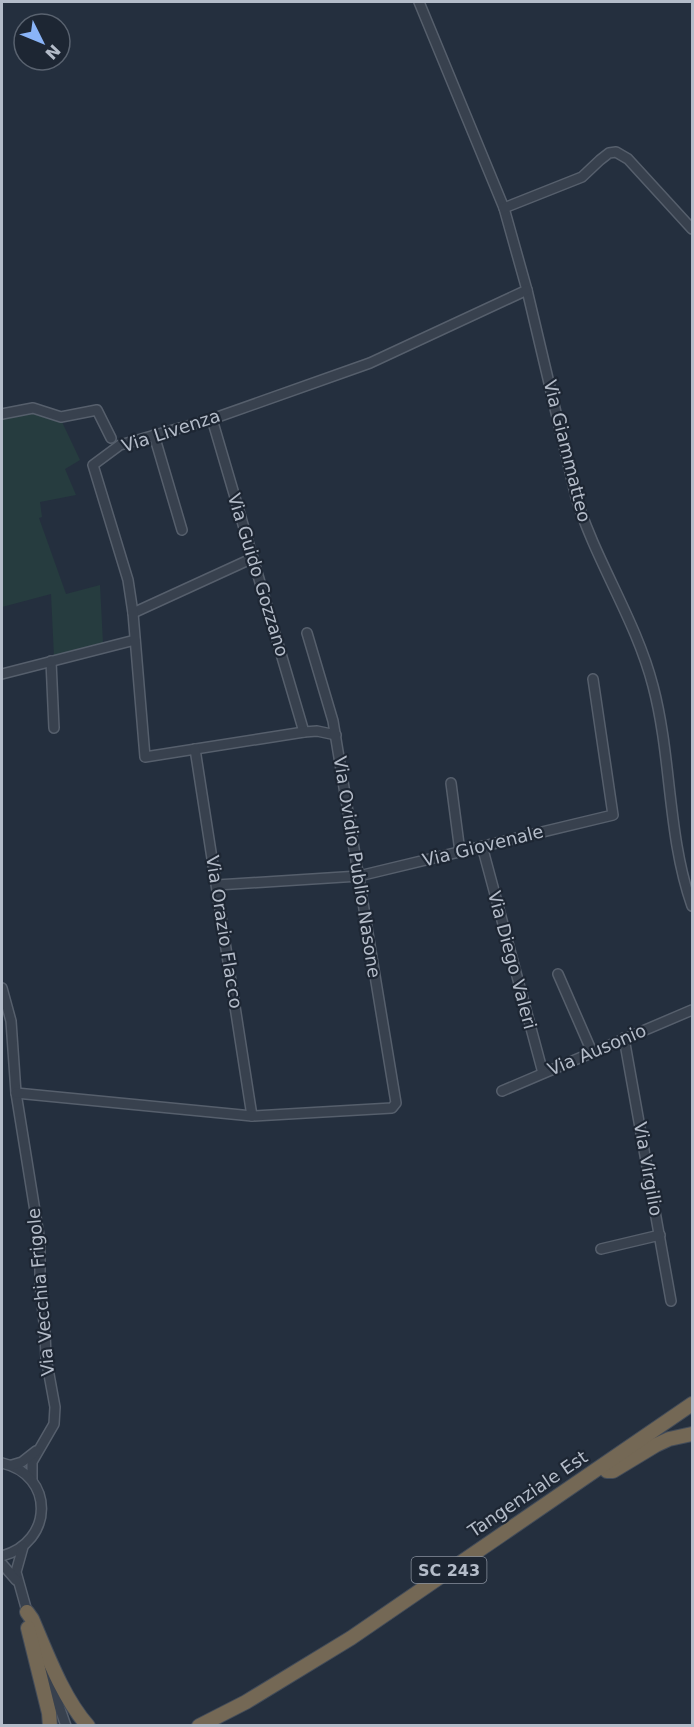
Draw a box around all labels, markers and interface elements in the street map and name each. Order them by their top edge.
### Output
north arrow [12,12,72,72]
text: N [41,41,64,63]
street label: Via Giammatteo [540,378,595,524]
street label: Via Livenza [119,405,223,456]
street label: Via Guido Gozzano [224,491,293,659]
street label: Via Ovidio Publio Nasone [330,755,385,979]
street label: Via Giovenale [420,820,546,871]
street label: Via Orazio Flacco [202,854,247,1010]
street label: Via Diego Valeri [484,888,541,1031]
street label: Via Ausonio [544,1019,649,1080]
street label: Via Virgilio [630,1120,667,1218]
street label: Via Vecchia Frigole [23,1207,58,1377]
street label: Tangenziale Est [463,1446,591,1542]
road number: SC 243 [412,1557,486,1583]

